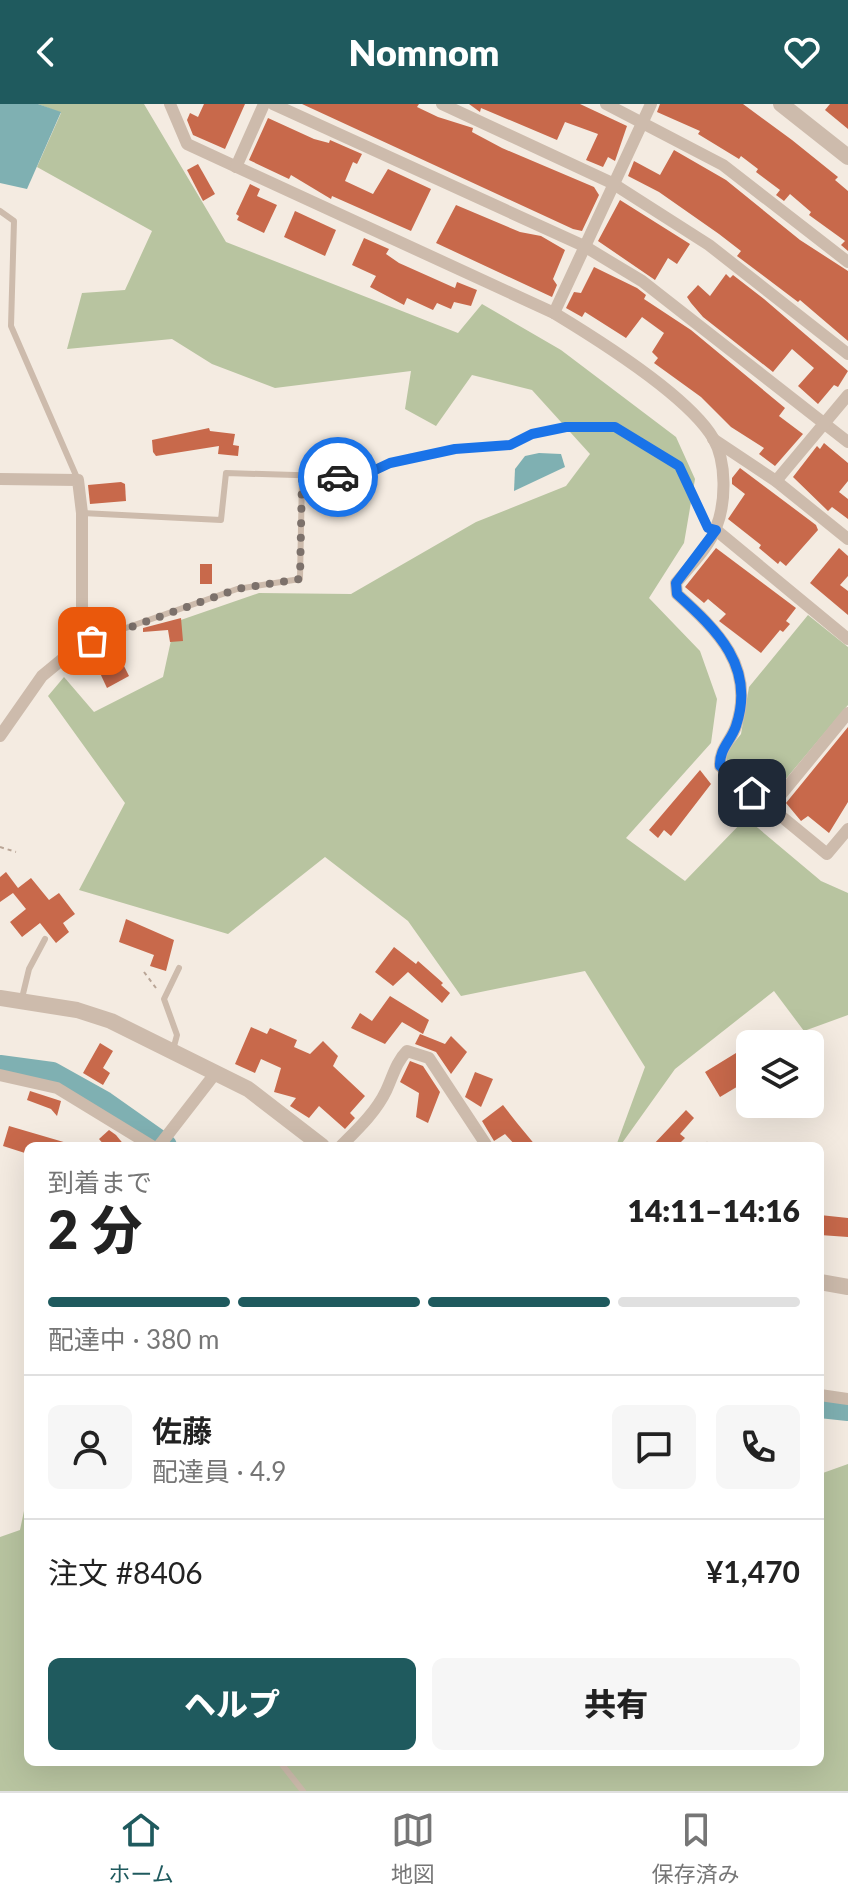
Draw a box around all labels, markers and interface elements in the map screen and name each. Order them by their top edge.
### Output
icon: back [24,30,68,74]
text: Nomnom [348,30,500,74]
icon: heart [780,30,824,74]
courier [298,437,378,517]
icon: car [316,455,360,499]
pin [58,607,126,675]
icon: bag [70,619,114,663]
pin [718,759,786,827]
icon: home [730,771,774,815]
map controls [736,1030,824,1118]
button: layers [736,1030,824,1118]
text: 到着まで [48,1166,152,1198]
text: 14:11–14:16 [627,1192,800,1228]
text: 2 分 [48,1198,142,1260]
text: 配達中 · 380 m [48,1323,219,1355]
button: person [48,1405,132,1489]
button: chat [612,1405,696,1489]
button: phone [716,1405,800,1489]
text: 佐藤 [152,1412,212,1448]
text: 配達員 · 4.9 [152,1455,286,1487]
text: ¥1,470 [706,1553,800,1589]
text: 注文 #8406 [48,1554,203,1590]
button: ヘルプ [48,1658,416,1750]
button: 共有 [432,1658,800,1750]
tab: ホーム [108,1808,174,1888]
tab: 地図 [391,1808,435,1888]
tab: 保存済み [652,1808,740,1888]

